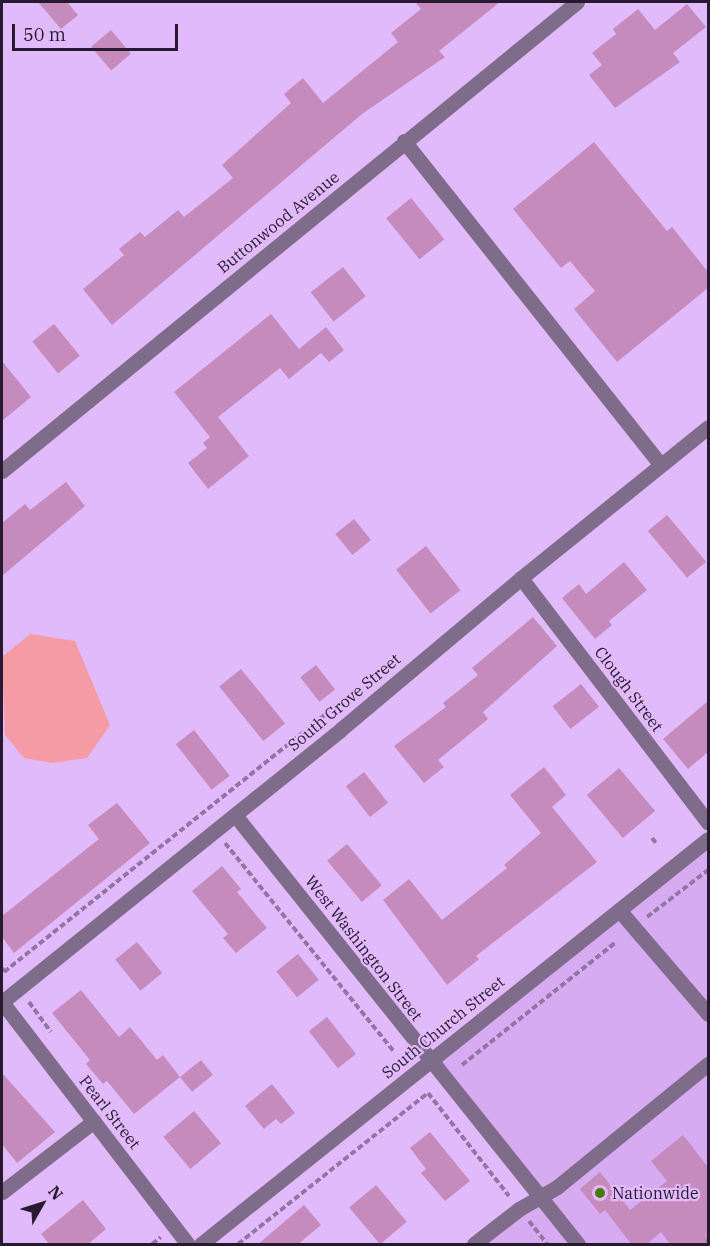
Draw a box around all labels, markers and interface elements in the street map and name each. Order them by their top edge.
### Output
scale bar [15,12,182,50]
text: 50 m [23,23,66,46]
street label: Buttonwood Avenue [213,167,343,277]
street label: Clough Street [591,643,667,735]
street label: South Grove Street [284,649,404,755]
street label: West Washington Street [301,872,427,1024]
street label: South Church Street [378,972,508,1082]
street label: Pearl Street [75,1072,145,1152]
north arrow [12,1174,72,1234]
text: N [44,1181,68,1204]
place label: Nationwide [612,1183,698,1203]
marker: Nationwide [593,1186,607,1200]

